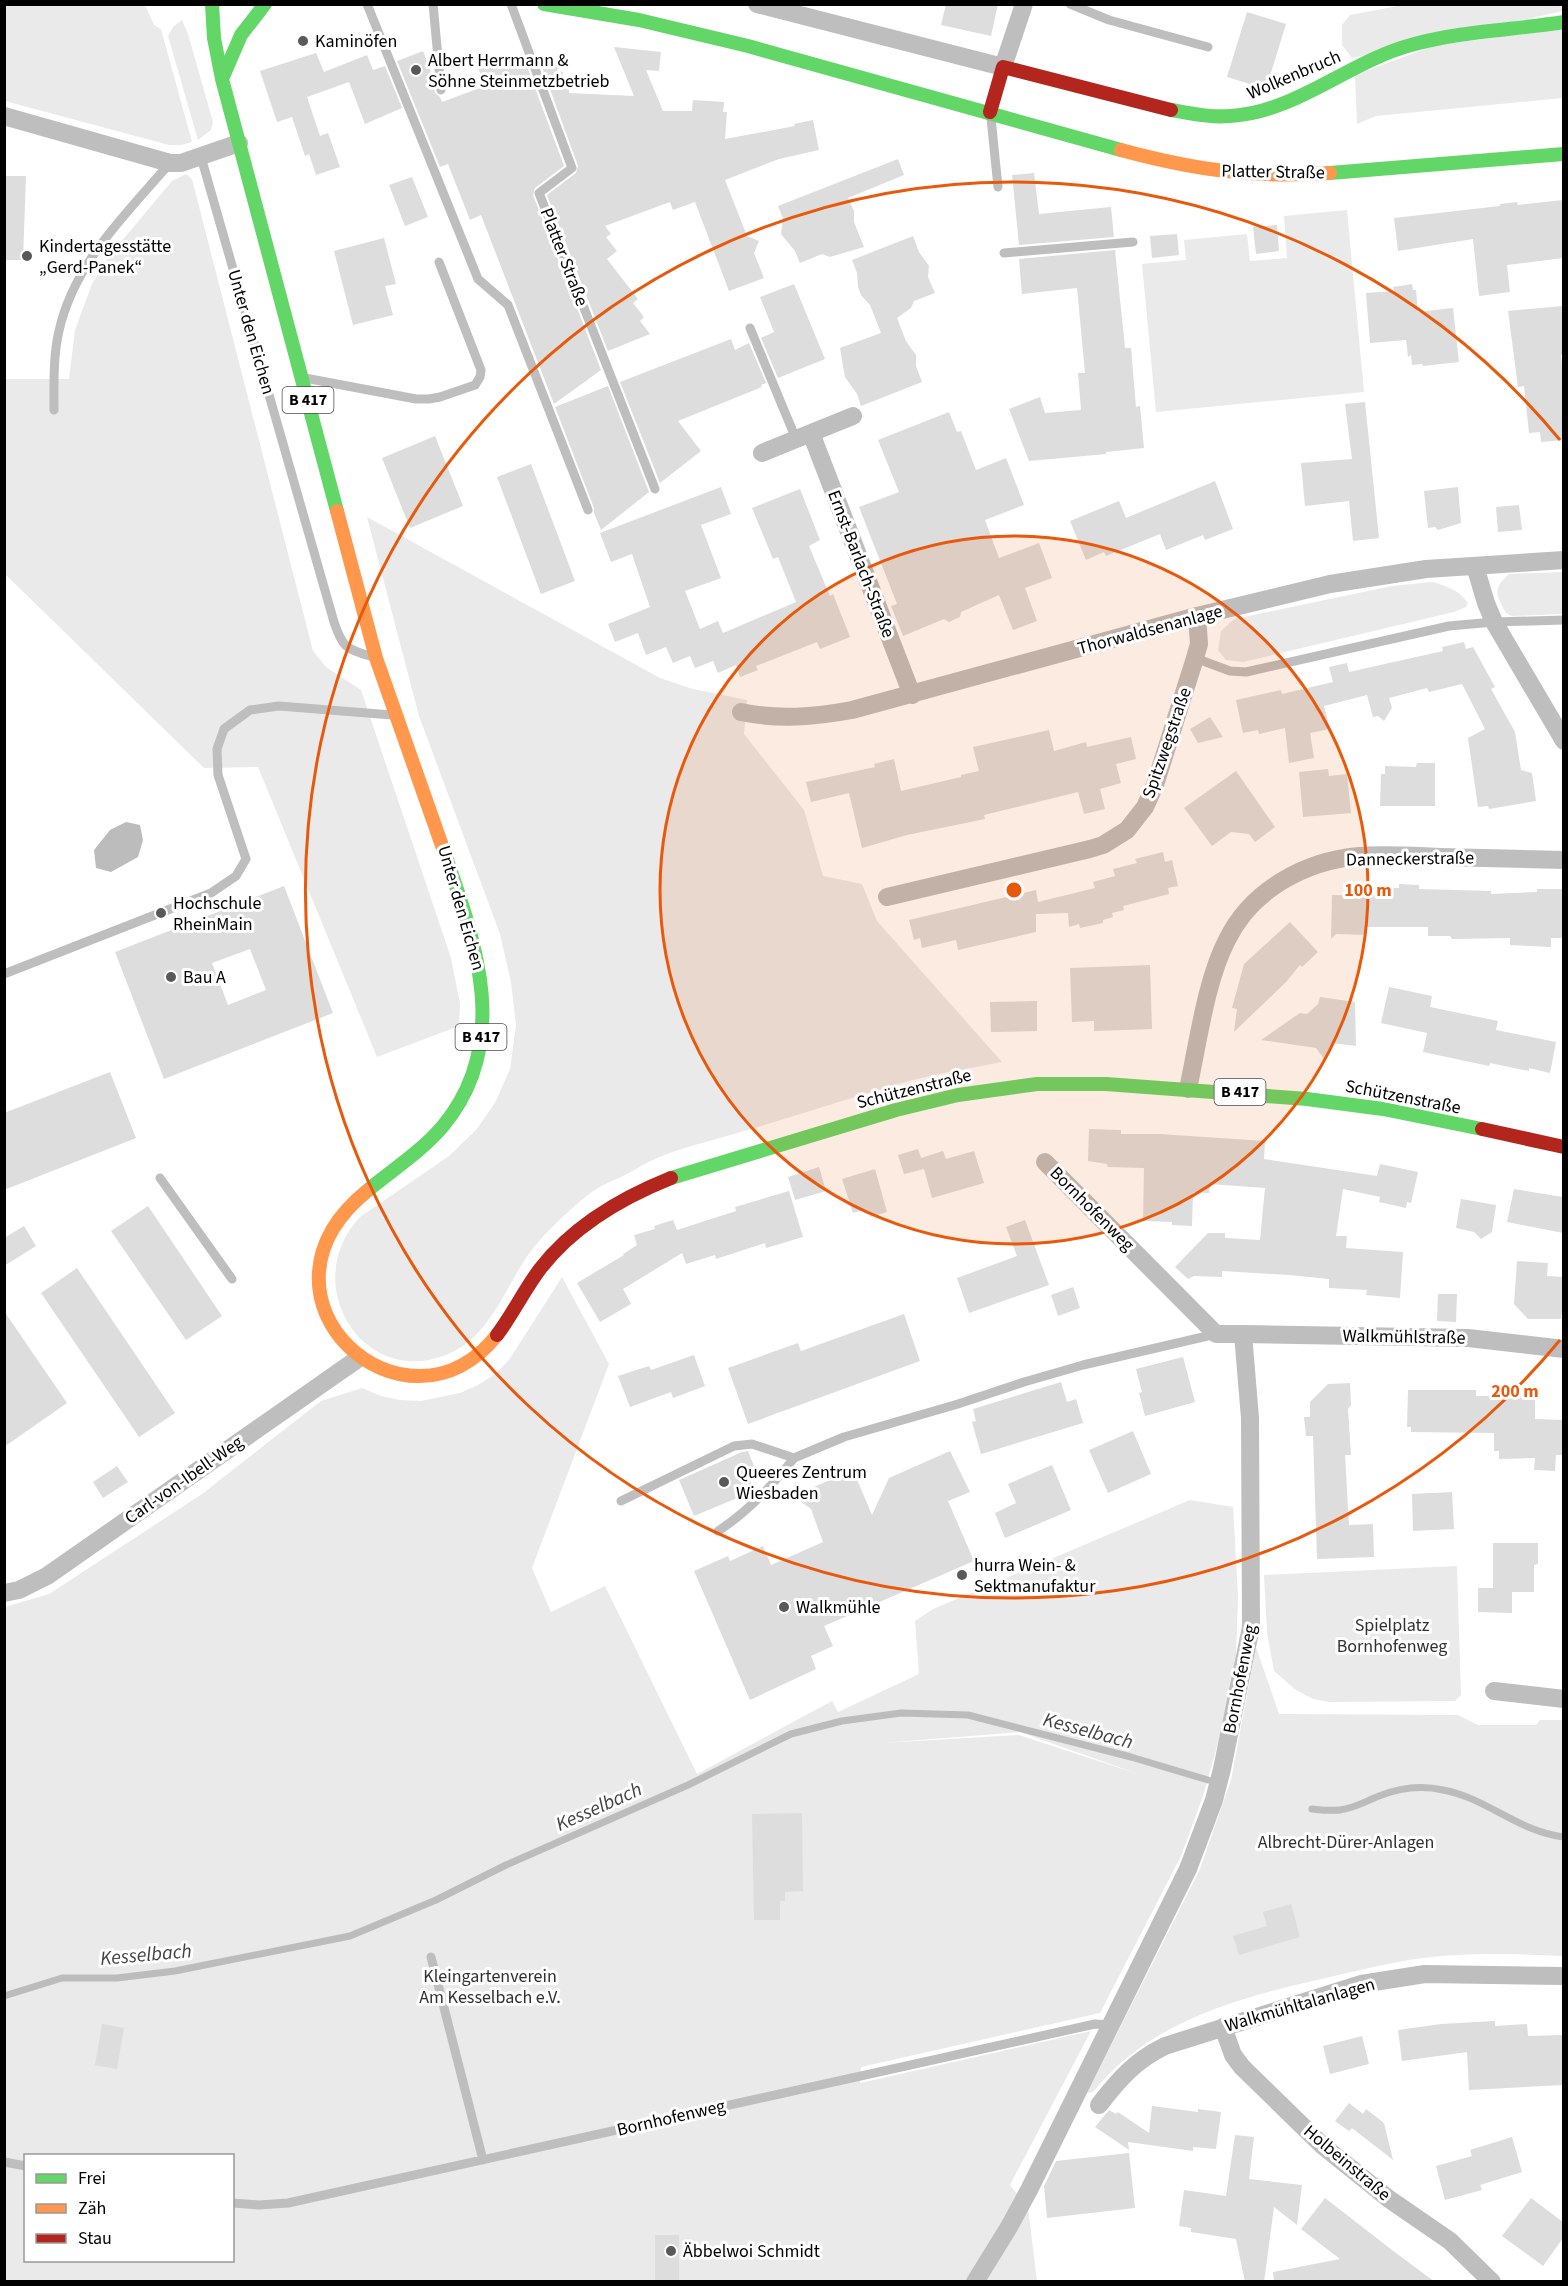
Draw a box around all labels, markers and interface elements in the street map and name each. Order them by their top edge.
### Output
place label: Kaminöfen [315,29,397,54]
marker: Kaminöfen [296,34,310,48]
street label: Wolkenbruch [1243,44,1345,106]
place label: Albert Herrmann & Söhne Steinmetzbetrieb [428,48,610,94]
marker: Albert Herrmann & Söhne Steinmetzbetrieb [409,63,423,77]
street label: Platter Straße [1221,159,1325,185]
street label: Platter Straße [534,204,594,310]
place label: Kindertagesstätte „Gerd-Panek“ [39,234,171,280]
marker: Kindertagesstätte „Gerd-Panek“ [20,249,34,263]
street label: Unter den Eichen [221,266,281,398]
road number: B 417 [282,387,334,413]
street label: Ernst-Barlach-Straße [821,487,901,641]
street label: Thorwaldsenanlage [1075,599,1225,661]
street label: Spitzwegstraße [1136,684,1198,802]
street label: Unter den Eichen [431,842,491,974]
street label: Danneckerstraße [1346,845,1474,873]
text: 100 m [1344,878,1392,903]
centre of rings [1004,880,1024,900]
place label: Hochschule RheinMain [173,891,261,937]
marker: Hochschule RheinMain [154,906,168,920]
place label: Bau A [183,965,226,990]
marker: Bau A [164,970,178,984]
road number: B 417 [456,1024,506,1050]
street label: Schützenstraße [854,1063,974,1115]
street label: Schützenstraße [1343,1074,1463,1120]
road number: B 417 [1214,1079,1266,1105]
street label: Bornhofenweg [1044,1161,1140,1257]
street label: Walkmühlstraße [1342,1323,1466,1351]
text: 200 m [1491,1379,1539,1404]
street label: Carl-von-Ibell-Weg [120,1430,248,1530]
place label: Queeres Zentrum Wiesbaden [736,1460,867,1506]
marker: Queeres Zentrum Wiesbaden [717,1475,731,1489]
place label: hurra Wein- & Sektmanufaktur [974,1553,1096,1599]
marker: hurra Wein- & Sektmanufaktur [955,1568,969,1582]
place label: Walkmühle [796,1595,881,1620]
marker: Walkmühle [777,1600,791,1614]
park label: Spielplatz Bornhofenweg [1337,1613,1447,1659]
street label: Bornhofenweg [1217,1622,1263,1736]
water label: Kesselbach [1040,1706,1136,1756]
water label: Kesselbach [551,1776,647,1838]
park label: Albrecht-Dürer-Anlagen [1258,1830,1434,1855]
water label: Kesselbach [99,1937,193,1973]
park label: Kleingartenverein Am Kesselbach e.V. [419,1964,561,2010]
street label: Walkmühltalanlagen [1222,1972,1378,2038]
street label: Bornhofenweg [614,2093,728,2143]
street label: Holbeinstraße [1298,2119,1396,2207]
legend [24,2154,234,2262]
text: Frei [78,2166,106,2191]
text: Zäh [78,2196,106,2221]
text: Stau [78,2226,112,2251]
place label: Äbbelwoi Schmidt [683,2239,820,2264]
marker: Äbbelwoi Schmidt [664,2244,678,2258]

